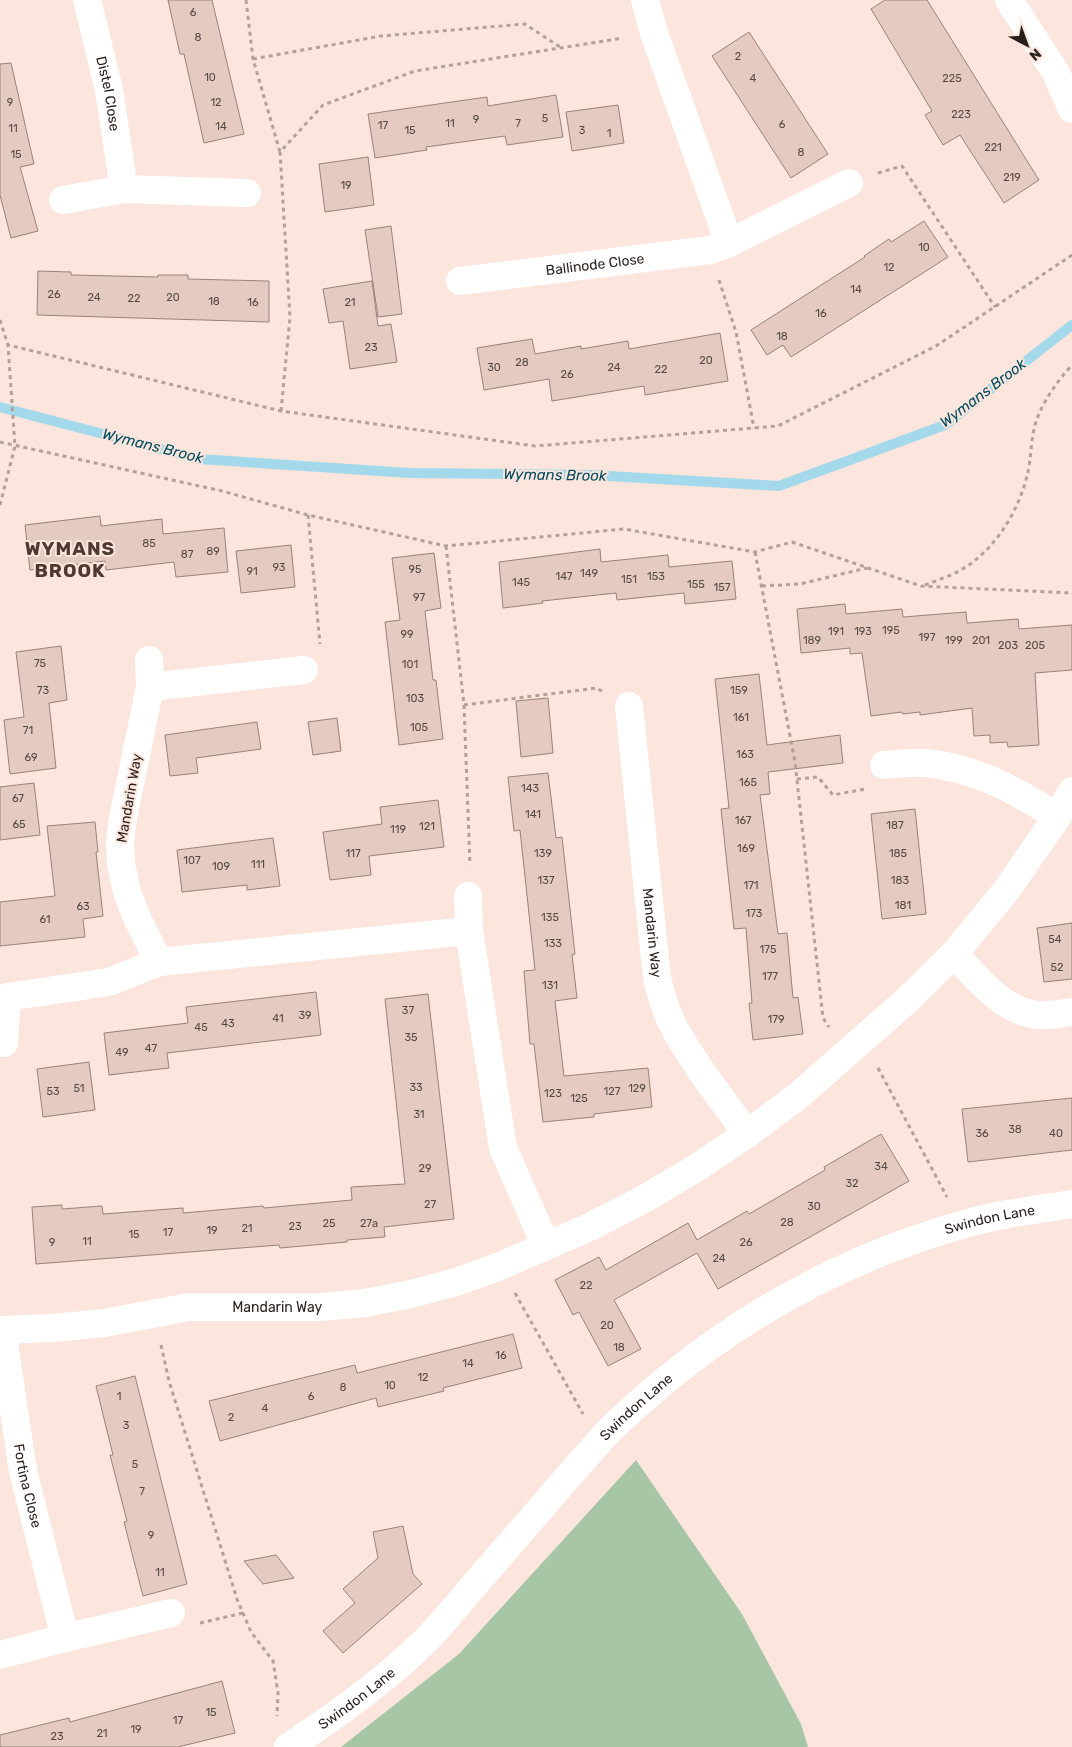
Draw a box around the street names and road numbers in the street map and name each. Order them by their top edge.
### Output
street label: Distel Close [92,54,123,132]
street label: Ballinode Close [545,250,645,279]
street label: Mandarin Way [113,752,146,844]
street label: Mandarin Way [639,887,665,979]
street label: Swindon Lane [942,1202,1036,1238]
street label: Mandarin Way [232,1299,323,1316]
street label: Swindon Lane [596,1370,676,1444]
street label: Fortina Close [10,1443,45,1530]
street label: Swindon Lane [315,1664,399,1733]

